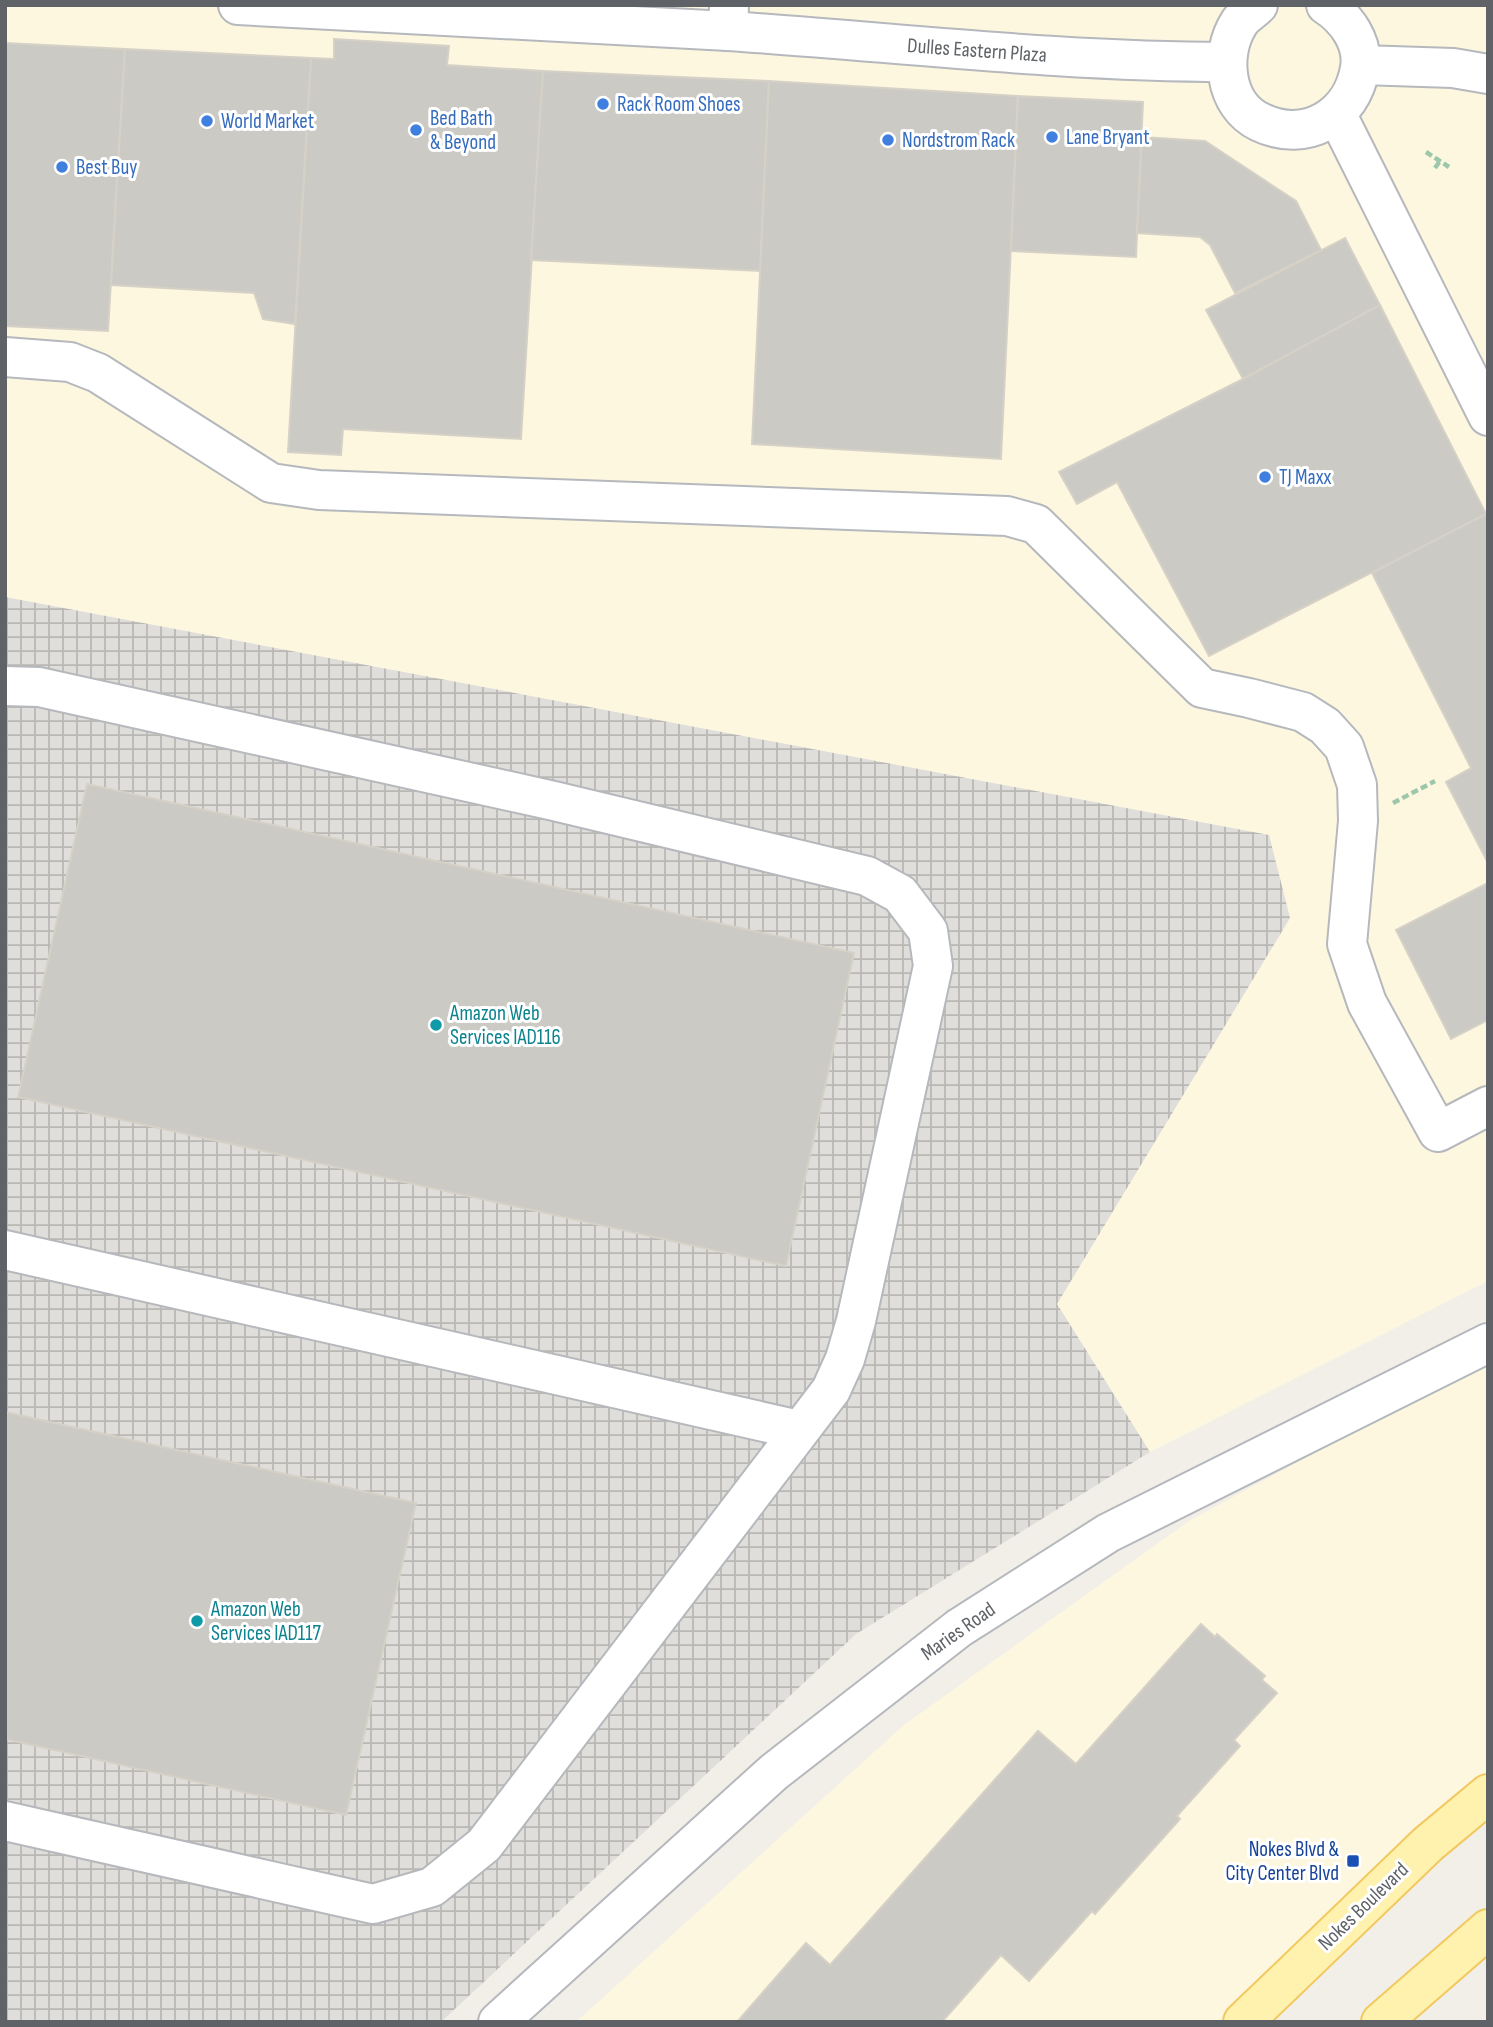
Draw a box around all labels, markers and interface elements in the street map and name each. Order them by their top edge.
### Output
street label: Dulles Eastern Plaza [906,33,1048,68]
place label: Rack Room Shoes [617,92,741,117]
marker: Rack Room Shoes [595,96,611,112]
place label: Bed Bath & Beyond [430,106,496,155]
place label: World Market [221,109,314,134]
marker: World Market [199,113,215,129]
marker: Bed Bath & Beyond [408,122,424,138]
place label: Lane Bryant [1066,125,1150,150]
place label: Nordstrom Rack [902,128,1015,153]
marker: Lane Bryant [1044,129,1060,145]
marker: Nordstrom Rack [880,132,896,148]
place label: Best Buy [76,155,137,180]
marker: Best Buy [54,159,70,175]
place label: TJ Maxx [1279,465,1332,490]
marker: TJ Maxx [1257,469,1273,485]
place label: Amazon Web Services IAD116 [449,1001,561,1050]
marker: Amazon Web Services IAD116 [428,1017,444,1033]
place label: Amazon Web Services IAD117 [210,1597,322,1646]
street label: Maries Road [916,1597,1000,1666]
marker: Amazon Web Services IAD117 [189,1613,205,1629]
place label: Nokes Blvd & City Center Blvd [1225,1837,1339,1886]
marker: Nokes Blvd & City Center Blvd [1345,1853,1361,1869]
street label: Nokes Boulevard [1313,1857,1414,1956]

